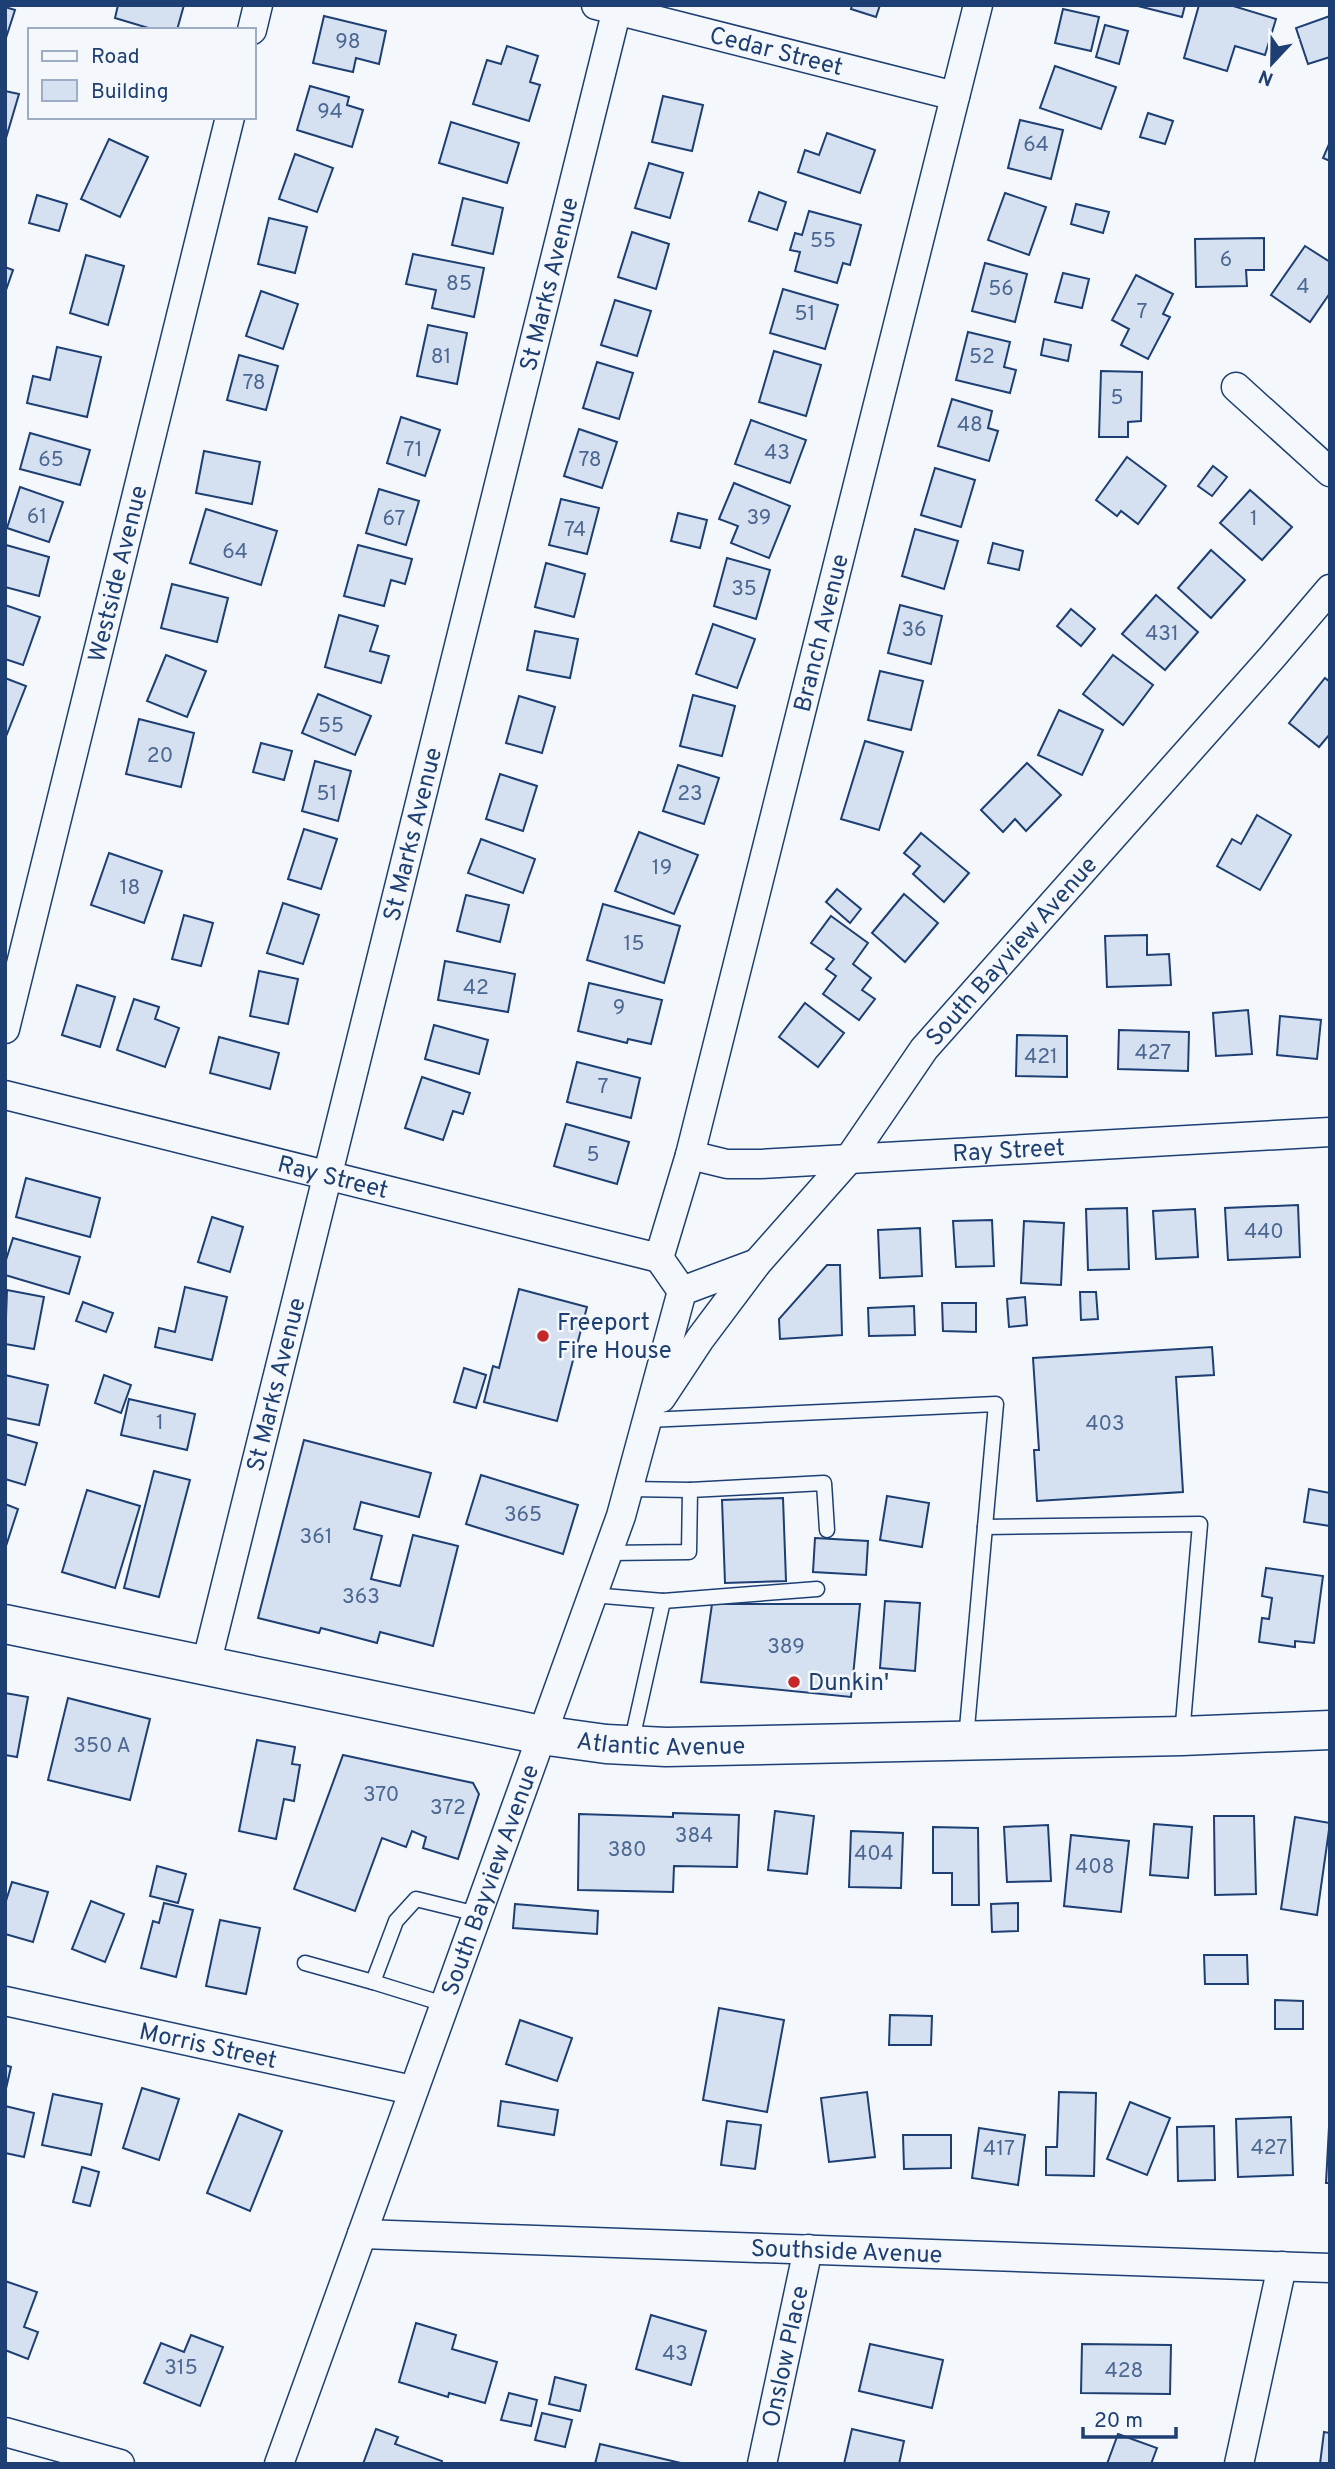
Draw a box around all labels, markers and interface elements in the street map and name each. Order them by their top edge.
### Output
street label: Cedar Street [706,21,846,84]
legend [28,28,256,119]
north arrow [1237,28,1307,98]
house number: 98 [335,29,361,56]
text: Road [91,44,140,71]
text: N [1256,63,1277,91]
text: Building [91,79,169,106]
house number: 94 [317,99,343,126]
house number: 64 [1023,132,1049,159]
street label: St Marks Avenue [515,194,587,374]
house number: 55 [810,228,836,255]
house number: 6 [1220,247,1232,274]
house number: 85 [446,271,472,298]
house number: 4 [1296,274,1310,301]
house number: 56 [988,276,1014,303]
house number: 7 [1137,299,1148,326]
house number: 51 [795,301,815,328]
house number: 81 [431,344,451,371]
house number: 52 [969,344,995,371]
house number: 78 [242,370,266,397]
house number: 5 [1110,385,1124,412]
house number: 48 [957,412,983,439]
house number: 71 [403,437,423,464]
house number: 43 [764,440,790,467]
house number: 65 [38,447,64,474]
house number: 78 [578,447,602,474]
street label: Westside Avenue [83,483,156,666]
house number: 61 [27,504,47,531]
house number: 39 [747,505,771,532]
house number: 67 [382,506,406,533]
house number: 1 [1250,506,1258,533]
house number: 74 [564,517,586,544]
house number: 64 [222,539,248,566]
street label: Branch Avenue [789,551,857,715]
house number: 35 [731,576,757,603]
house number: 36 [901,617,927,644]
house number: 431 [1145,621,1179,648]
house number: 55 [318,713,344,740]
house number: 20 [147,743,173,770]
street label: St Marks Avenue [378,745,450,925]
house number: 51 [317,781,337,808]
house number: 23 [677,781,703,808]
street label: South Bayview Avenue [921,851,1105,1053]
house number: 19 [652,855,672,882]
house number: 18 [120,875,140,902]
house number: 15 [624,931,644,958]
house number: 42 [463,975,489,1002]
house number: 9 [613,995,625,1022]
house number: 427 [1135,1040,1171,1067]
house number: 421 [1024,1044,1058,1071]
house number: 7 [598,1074,609,1101]
street label: Ray Street [951,1134,1066,1170]
house number: 5 [586,1142,600,1169]
street label: Ray Street [274,1150,391,1207]
house number: 440 [1244,1219,1284,1246]
street label: St Marks Avenue [242,1295,314,1475]
place label: Freeport Fire House [557,1309,672,1367]
marker: Freeport Fire House [535,1328,551,1344]
house number: 1 [156,1410,164,1437]
house number: 403 [1085,1411,1125,1438]
house number: 365 [504,1502,542,1529]
house number: 361 [299,1524,333,1551]
house number: 363 [342,1584,380,1611]
house number: 389 [767,1634,805,1661]
place label: Dunkin' [808,1669,889,1699]
marker: Dunkin' [786,1674,802,1690]
street label: Atlantic Avenue [575,1727,746,1764]
house number: 350 A [73,1733,131,1760]
street label: South Bayview Avenue [436,1761,547,2000]
house number: 370 [363,1782,399,1809]
house number: 372 [430,1795,466,1822]
house number: 384 [675,1823,713,1850]
house number: 380 [608,1837,646,1864]
house number: 404 [854,1841,894,1868]
house number: 408 [1075,1854,1115,1881]
street label: Morris Street [136,2018,279,2077]
house number: 427 [1251,2135,1287,2162]
house number: 417 [983,2136,1015,2163]
street label: Southside Avenue [750,2235,943,2271]
street label: Onslow Place [757,2283,817,2430]
house number: 43 [662,2341,688,2368]
house number: 315 [164,2355,198,2382]
house number: 428 [1105,2358,1143,2385]
scale bar [1083,2396,1176,2440]
text: 20 m [1094,2408,1143,2435]

